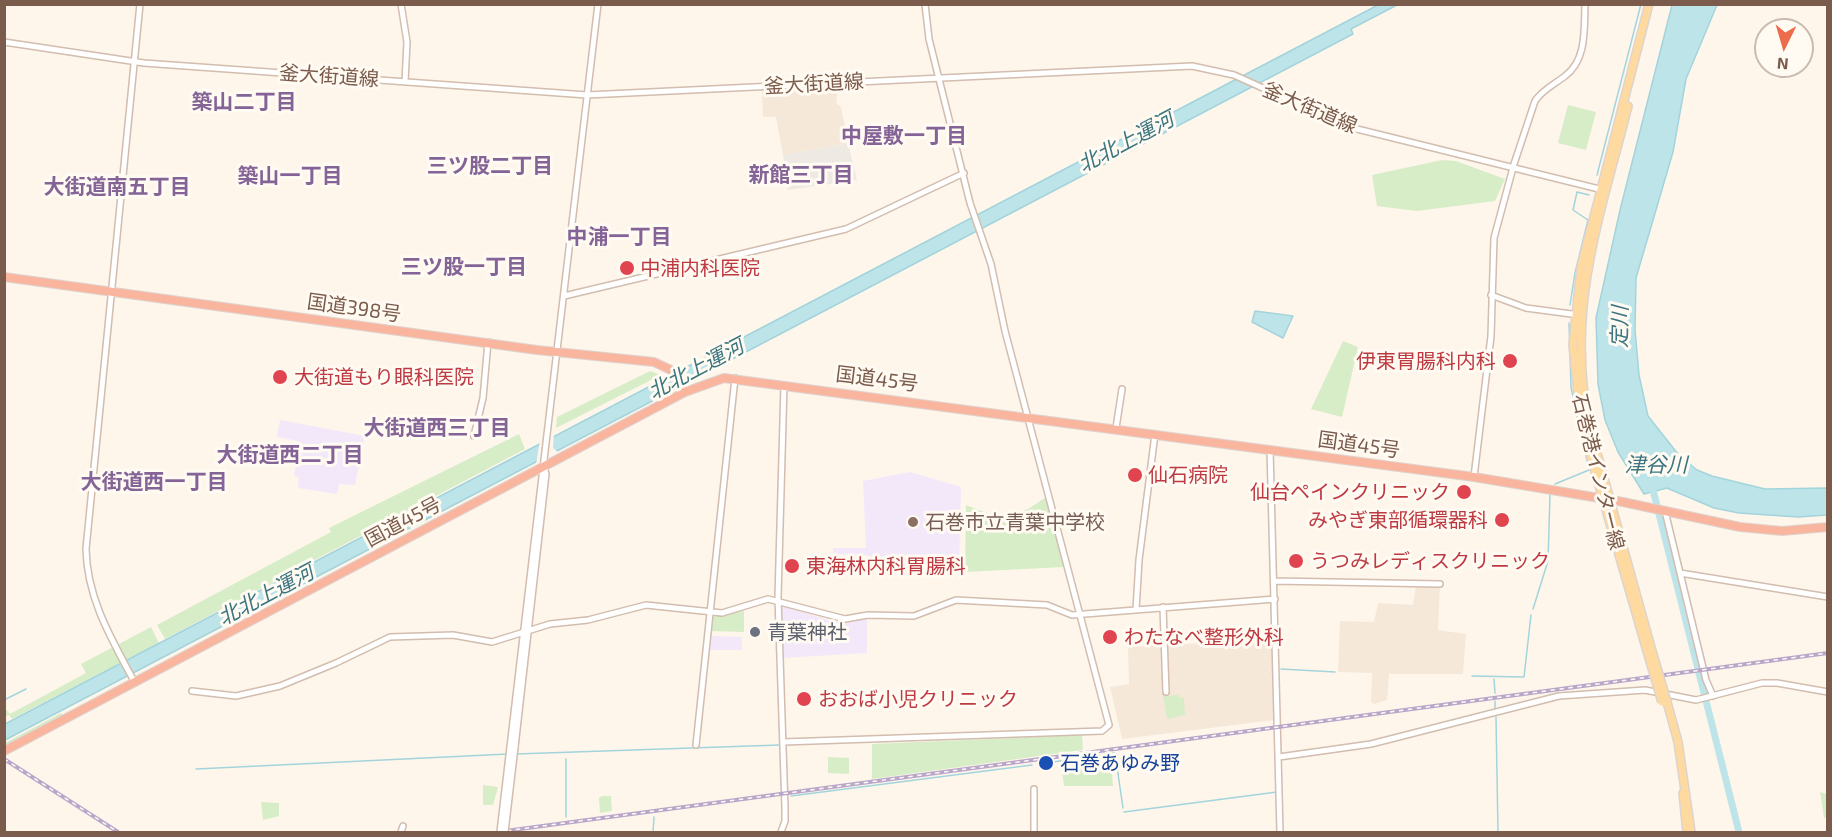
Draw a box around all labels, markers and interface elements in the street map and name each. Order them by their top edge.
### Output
north arrow [1754,18,1814,78]
text: N [1776,54,1789,74]
street label: 釜大街道線 [278,61,380,91]
street label: 釜大街道線 [763,69,865,99]
street label: 釜大街道線 [1259,77,1361,139]
district label: 築山二丁目 [192,89,296,115]
water label: 北北上運河 [1074,106,1178,178]
district label: 中屋敷一丁目 [841,123,967,149]
district label: 三ツ股二丁目 [427,153,553,179]
district label: 新館三丁目 [749,162,853,188]
district label: 築山一丁目 [238,163,342,189]
district label: 大街道南五丁目 [44,174,190,200]
district label: 中浦一丁目 [567,224,671,250]
district label: 三ツ股一丁目 [401,254,527,280]
place label: 中浦内科医院 [640,256,760,280]
marker: 中浦内科医院 [618,259,636,277]
street label: 国道398号 [305,290,403,326]
water label: 定川 [1607,306,1633,348]
water label: 北北上運河 [644,333,748,405]
place label: 伊東胃腸科内科 [1356,349,1496,373]
marker: 伊東胃腸科内科 [1501,352,1519,370]
street label: 国道45号 [834,362,920,396]
place label: 大街道もり眼科医院 [294,365,474,389]
marker: 大街道もり眼科医院 [271,368,289,386]
street label: 石巻港インター線 [1567,391,1629,553]
district label: 大街道西三丁目 [364,415,510,441]
street label: 国道45号 [1316,427,1402,463]
district label: 大街道西二丁目 [217,442,363,468]
water label: 津谷川 [1625,452,1687,478]
place label: 仙石病院 [1148,463,1228,487]
marker: 仙石病院 [1126,466,1144,484]
district label: 大街道西一丁目 [81,469,227,495]
place label: 仙台ペインクリニック [1250,480,1450,504]
marker: 仙台ペインクリニック [1455,483,1473,501]
street label: 国道45号 [361,492,445,552]
place label: みやぎ東部循環器科 [1308,508,1488,532]
place label: 石巻市立青葉中学校 [925,510,1105,534]
marker: みやぎ東部循環器科 [1493,511,1511,529]
marker: 石巻市立青葉中学校 [906,515,920,529]
place label: うつみレディスクリニック [1310,549,1550,573]
marker: うつみレディスクリニック [1287,552,1305,570]
place label: 東海林内科胃腸科 [806,554,966,578]
marker: 東海林内科胃腸科 [783,557,801,575]
water label: 北北上運河 [214,559,318,631]
place label: 青葉神社 [767,620,847,644]
marker: 青葉神社 [748,625,762,639]
place label: わたなべ整形外科 [1124,625,1284,649]
marker: わたなべ整形外科 [1101,628,1119,646]
place label: おおば小児クリニック [818,687,1018,711]
marker: おおば小児クリニック [795,690,813,708]
place label: 石巻あゆみ野 [1060,751,1180,775]
marker: 石巻あゆみ野 [1037,754,1055,772]

